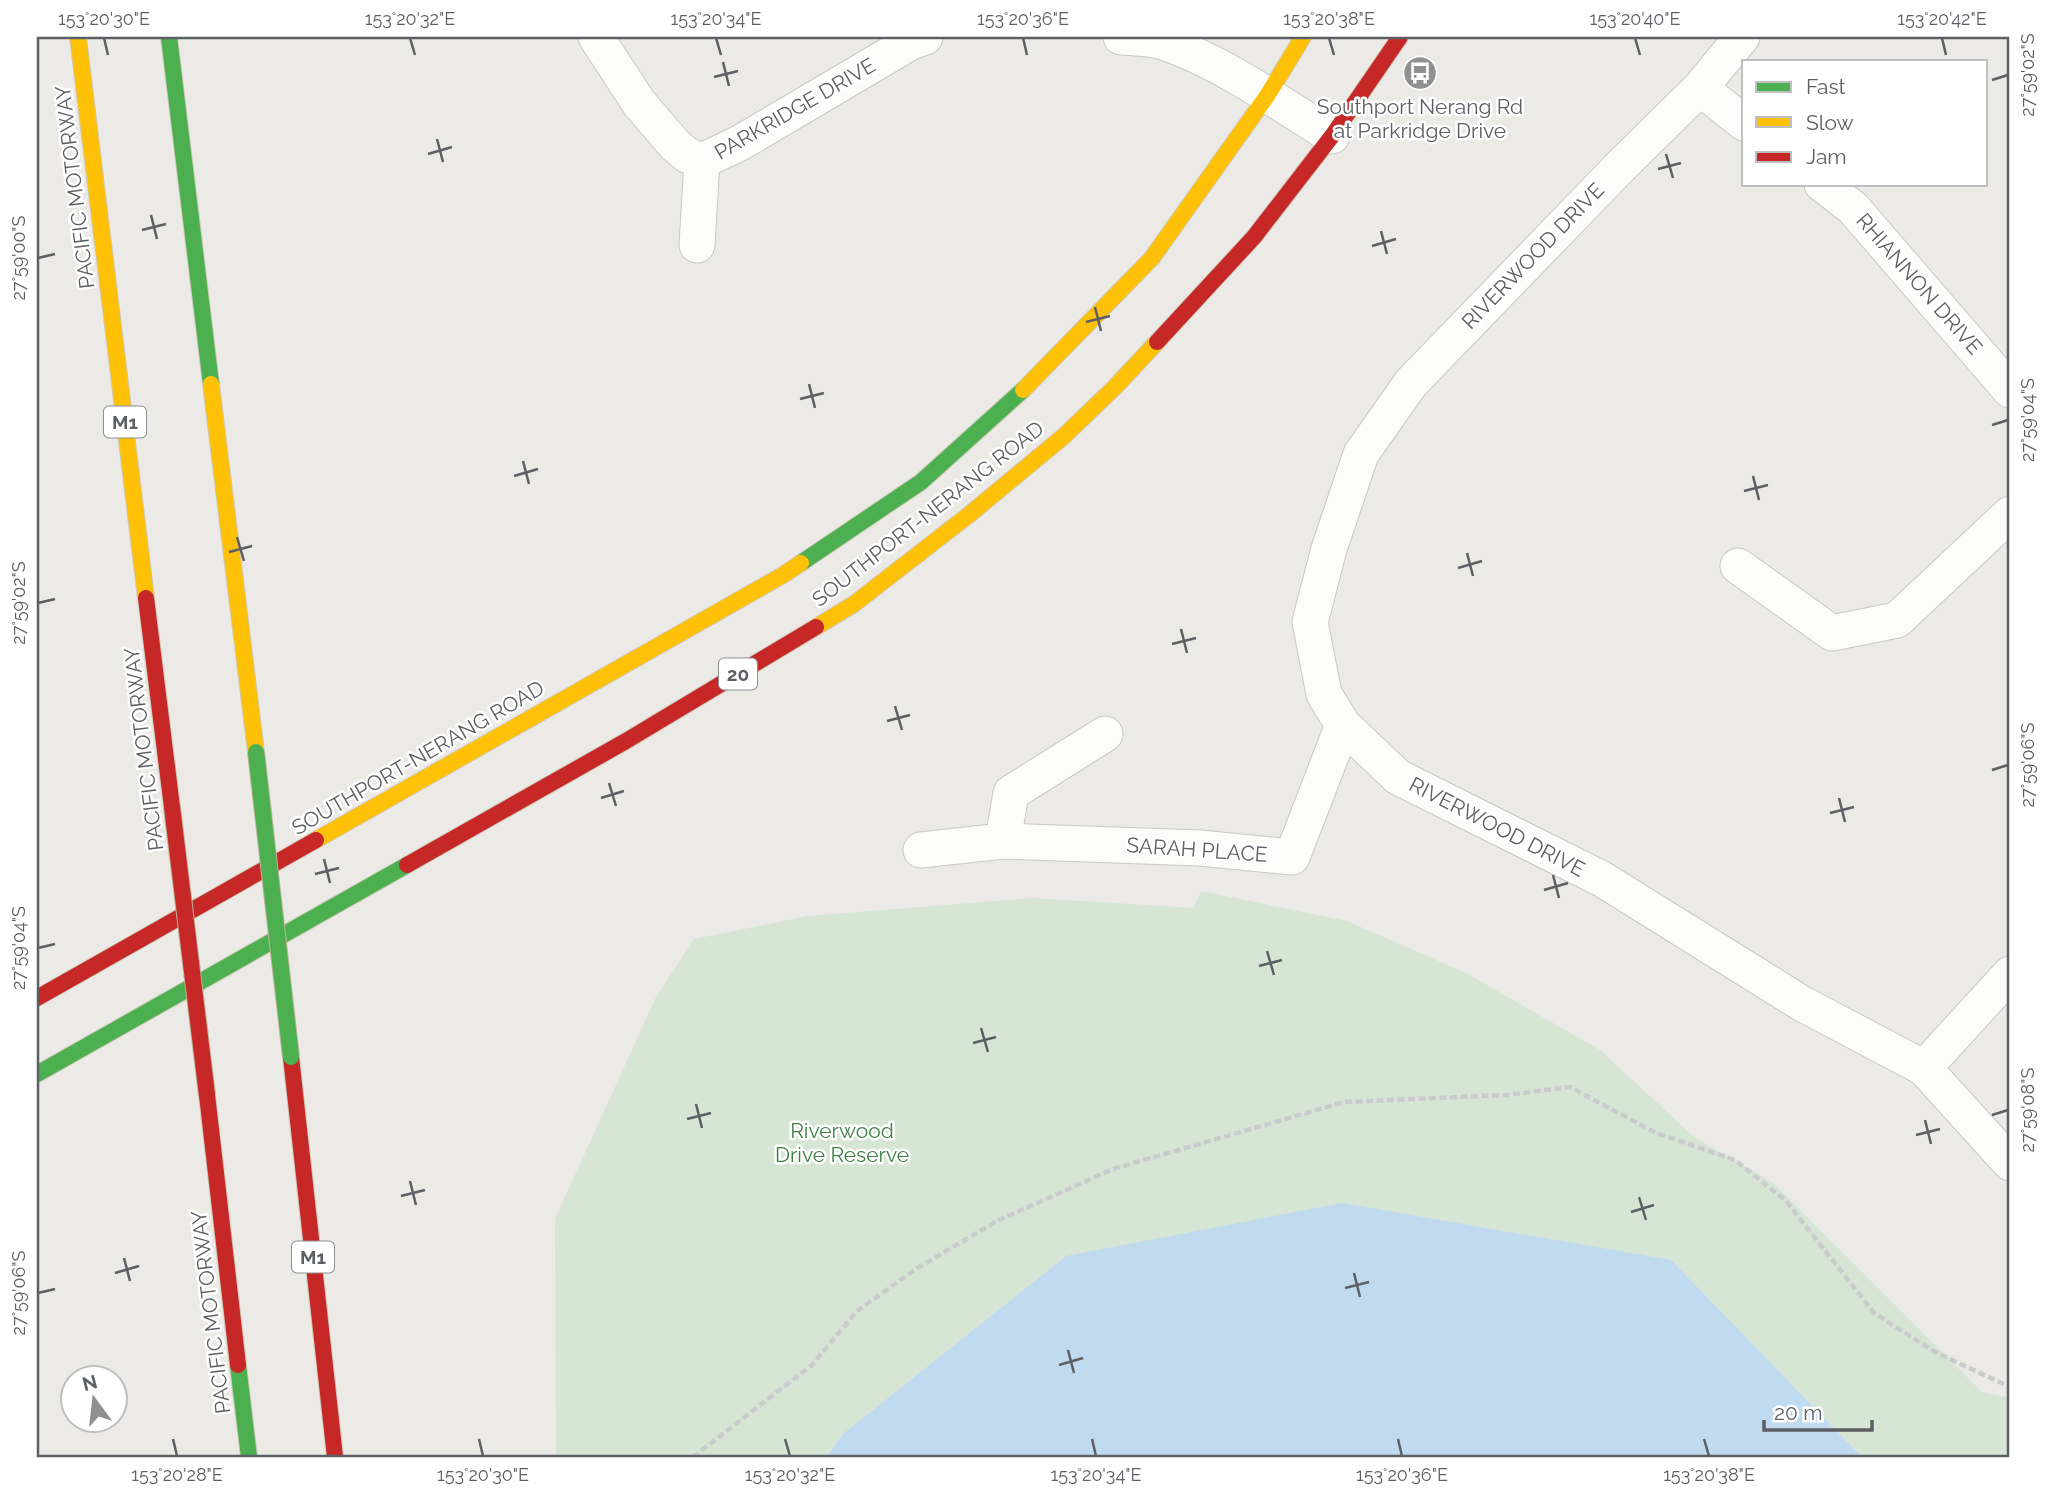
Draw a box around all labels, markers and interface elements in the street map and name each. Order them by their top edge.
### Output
text: 153°20'30"E [58,8,150,29]
text: 153°20'32"E [365,8,455,29]
text: 153°20'34"E [671,8,761,29]
text: 153°20'36"E [977,8,1069,29]
text: 153°20'38"E [1283,8,1375,29]
text: 153°20'40"E [1590,8,1681,29]
text: 153°20'42"E [1897,8,1987,29]
text: 27°59'02"S [2017,33,2038,117]
street label: PARKRIDGE DRIVE [710,52,880,165]
bus stop icon: Southport Nerang Rd at Parkridge Drive [1401,54,1439,92]
legend [1742,60,1988,186]
text: Fast [1806,74,1846,99]
street label: PACIFIC MOTORWAY [50,84,99,290]
place label: Southport Nerang Rd at Parkridge Drive [1317,94,1523,143]
text: Slow [1806,110,1854,135]
text: Jam [1806,144,1847,169]
street label: RIVERWOOD DRIVE [1456,177,1609,334]
street label: RHIANNON DRIVE [1851,208,1988,360]
text: 27°59'00"S [8,215,29,301]
text: 27°59'04"S [2017,378,2038,462]
road number: M1 [104,406,146,438]
street label: SOUTHPORT-NERANG ROAD [807,415,1048,612]
text: 27°59'02"S [8,561,29,645]
street label: PACIFIC MOTORWAY [119,646,168,852]
road number: 20 [719,659,757,690]
street label: SOUTHPORT-NERANG ROAD [287,675,548,840]
text: 27°59'06"S [2017,722,2038,807]
street label: RIVERWOOD DRIVE [1405,771,1589,882]
street label: SARAH PLACE [1126,832,1268,867]
text: 27°59'04"S [8,906,29,990]
text: 27°59'08"S [2017,1068,2038,1152]
park label: Riverwood Drive Reserve [775,1118,909,1167]
street label: PACIFIC MOTORWAY [186,1209,235,1415]
road number: M1 [292,1242,334,1273]
text: 27°59'06"S [8,1250,29,1335]
north arrow [60,1364,130,1434]
text: N [80,1370,99,1395]
scale bar [1764,1389,1872,1433]
text: 20 m [1774,1400,1822,1425]
text: 153°20'28"E [131,1464,223,1485]
text: 153°20'30"E [437,1464,529,1485]
text: 153°20'32"E [745,1464,835,1485]
text: 153°20'34"E [1051,1464,1141,1485]
text: 153°20'36"E [1356,1464,1448,1485]
text: 153°20'38"E [1663,1464,1755,1485]

